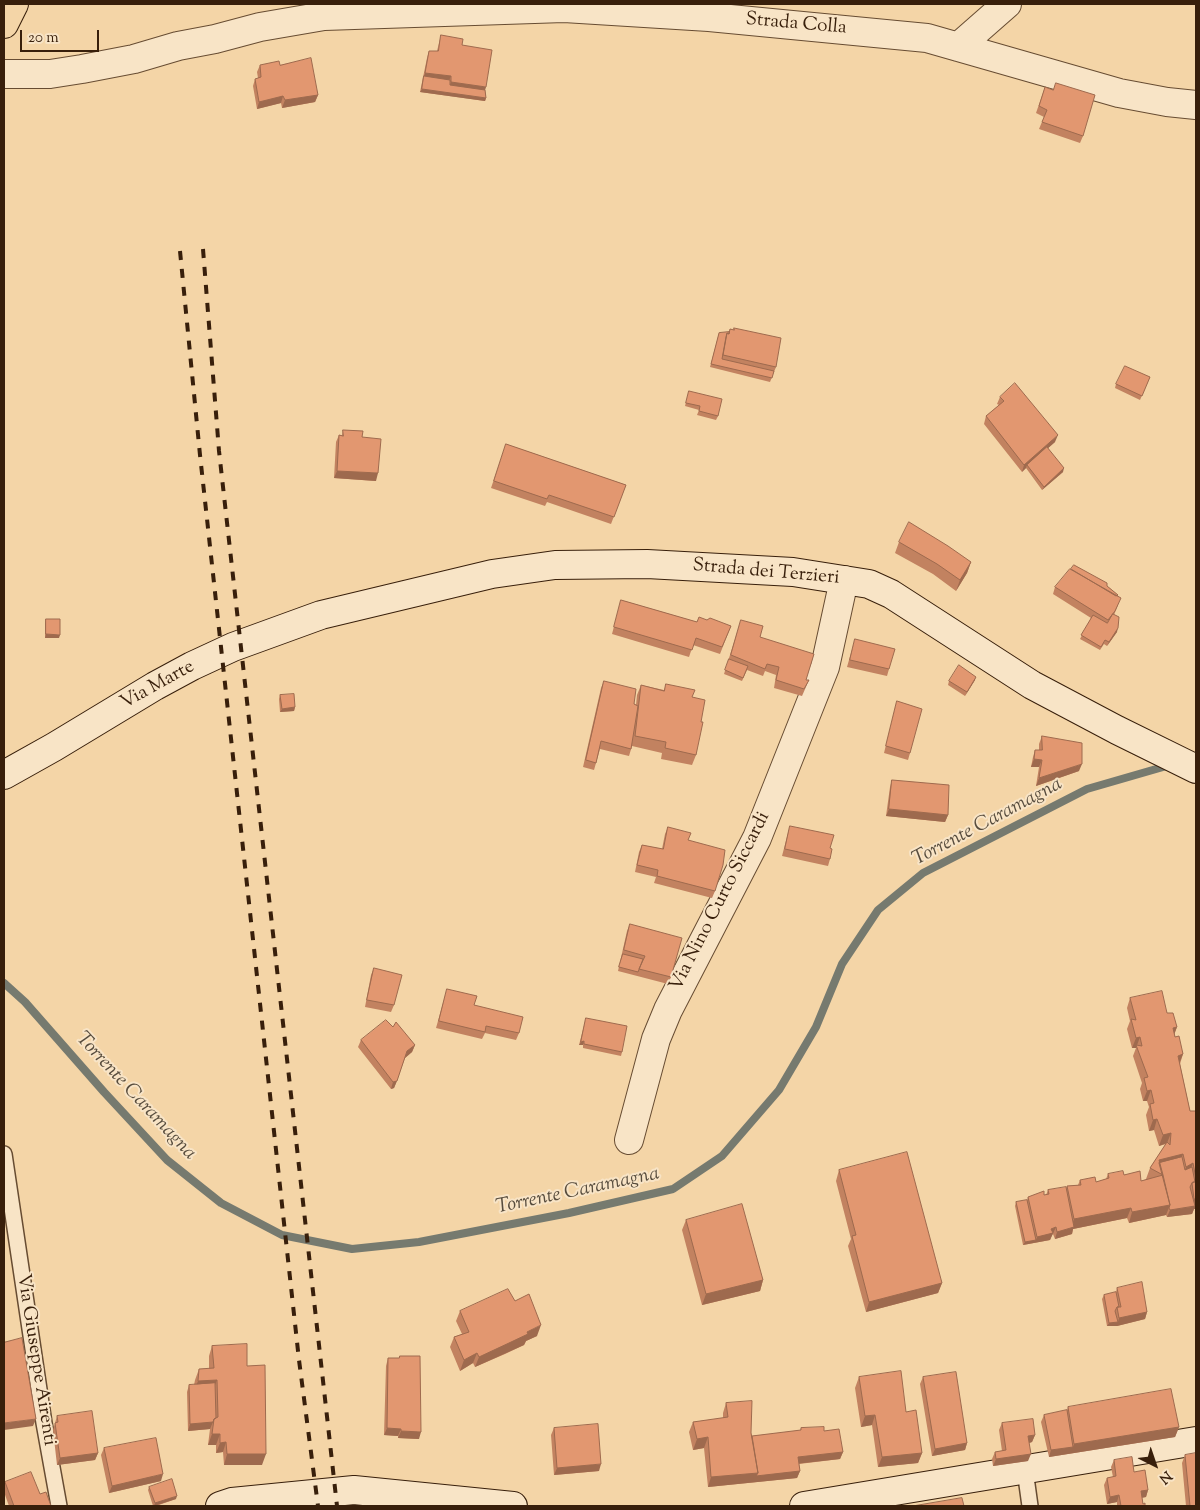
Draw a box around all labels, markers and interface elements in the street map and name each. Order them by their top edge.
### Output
street label: Strada Colla [744,9,848,41]
scale bar [22,20,101,52]
text: 20 m [28,28,59,49]
street label: Strada dei Terzieri [692,555,840,591]
street label: Via Marte [117,656,199,716]
water label: Torrente Caramagna [909,773,1067,873]
street label: Via Nino Curto Siccardi [666,809,776,995]
water label: Torrente Caramagna [70,1028,200,1166]
water label: Torrente Caramagna [494,1163,662,1221]
street label: Via Giuseppe Airenti [10,1272,60,1448]
north arrow [1130,1440,1180,1490]
text: N [1154,1465,1176,1488]

